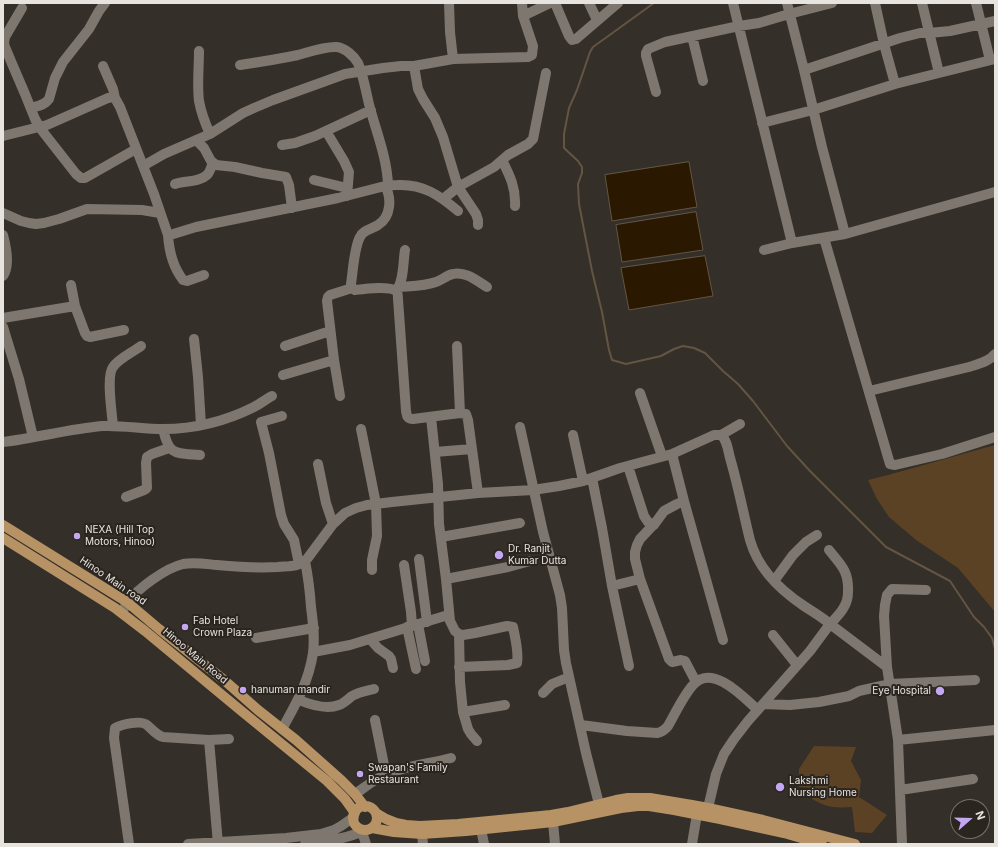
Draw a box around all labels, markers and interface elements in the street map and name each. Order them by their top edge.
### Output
place label: NEXA (Hill Top Motors, Hinoo) [85,524,155,548]
marker: NEXA (Hill Top Motors, Hinoo) [72,531,82,541]
place label: Dr. Ranjit Kumar Dutta [508,543,566,566]
marker: Dr. Ranjit Kumar Dutta [493,549,505,561]
street label: Hinoo Main road [77,554,149,608]
place label: Fab Hotel Crown Plaza [193,615,252,638]
marker: Fab Hotel Crown Plaza [180,622,190,632]
street label: Hinoo Main Road [160,626,230,686]
place label: hanuman mandir [251,684,330,696]
marker: hanuman mandir [238,685,248,695]
place label: Eye Hospital [872,685,931,697]
marker: Eye Hospital [934,685,946,697]
place label: Swapan's Family Restaurant [368,762,448,786]
marker: Swapan's Family Restaurant [355,769,365,779]
place label: Lakshmi Nursing Home [789,775,857,798]
marker: Lakshmi Nursing Home [774,781,786,793]
north arrow [950,799,990,839]
text: N [972,809,988,822]

